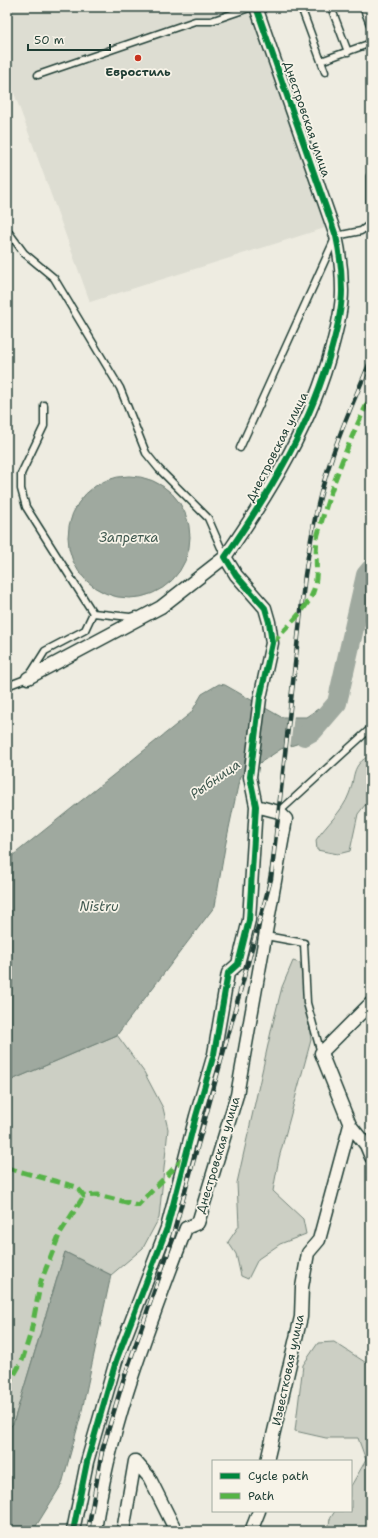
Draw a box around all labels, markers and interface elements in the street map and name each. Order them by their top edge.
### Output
scale bar [28,26,110,52]
text: 50 m [34,32,64,48]
marker: Евростиль [133,53,143,63]
street label: Днестровская улица [280,59,335,180]
place label: Евростиль [105,64,171,80]
street label: Днестровская улица [242,389,312,505]
water label: Запретка [99,529,159,546]
water label: Рыбница [187,756,243,802]
water label: Nistru [80,898,119,915]
street label: Днестровская улица [193,1094,244,1215]
street label: Известковая улица [268,1312,308,1427]
legend [212,1460,352,1512]
text: Cycle path [248,1468,309,1484]
text: Path [248,1488,274,1504]

